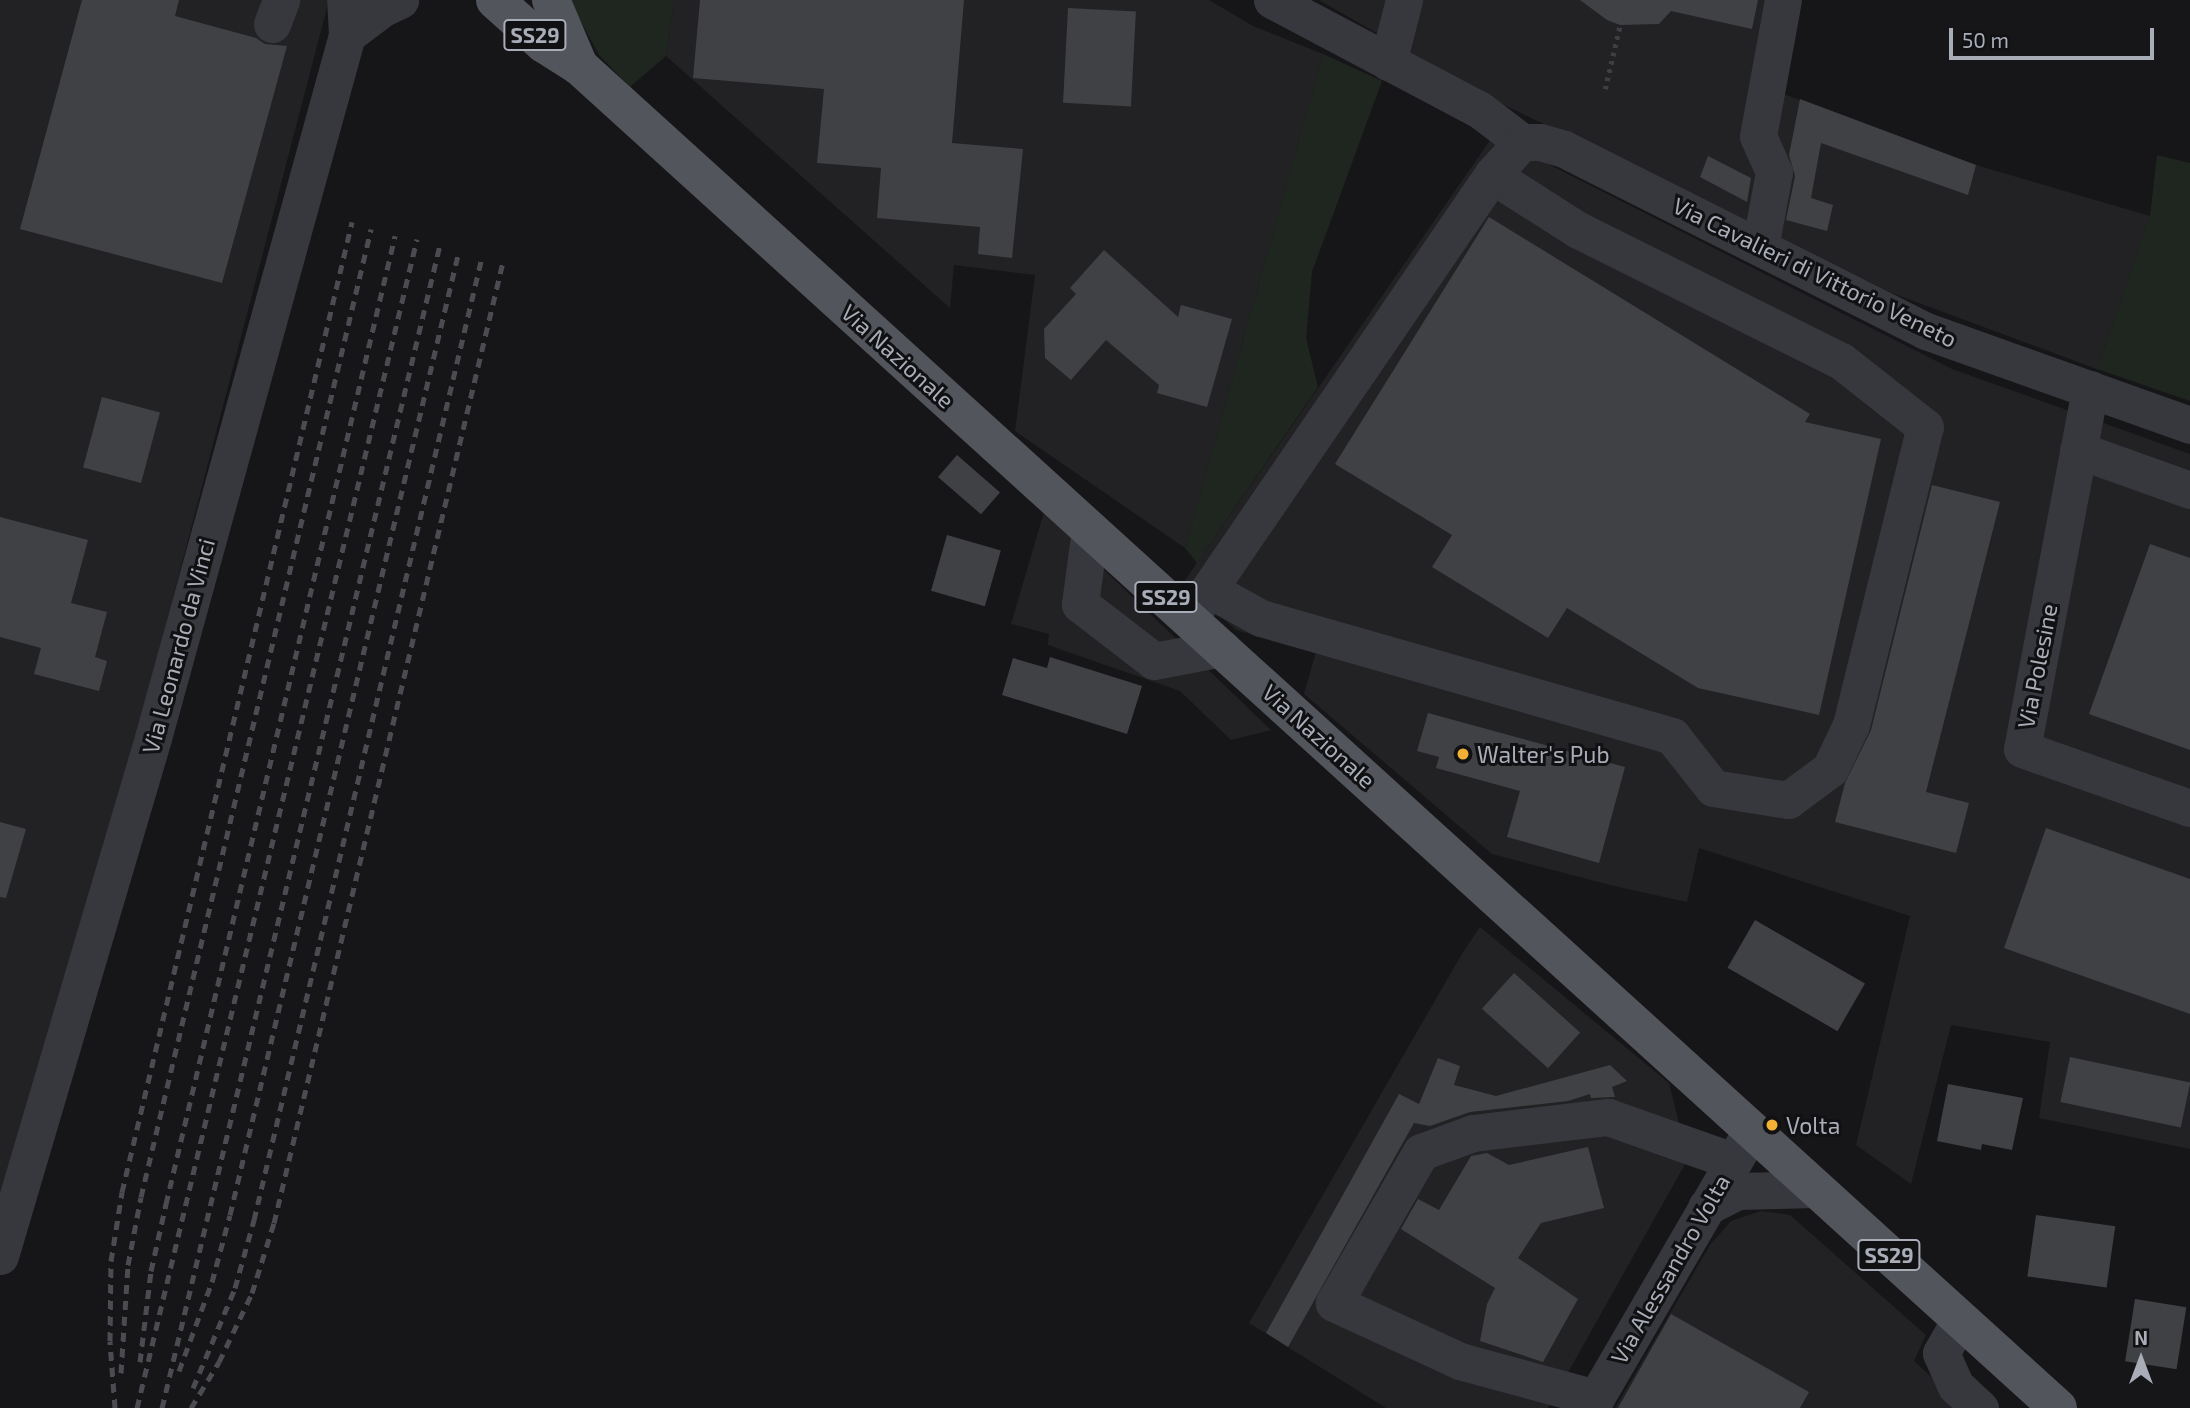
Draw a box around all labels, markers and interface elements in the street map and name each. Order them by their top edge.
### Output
scale bar [1952,14,2157,58]
road number: SS29 [502,18,568,52]
text: 50 m [1962,27,2009,52]
street label: Via Cavalieri di Vittorio Veneto [1668,191,1962,353]
street label: Via Nazionale [836,298,960,414]
street label: Via Leonardo da Vinci [136,535,220,757]
road number: SS29 [1133,580,1199,614]
street label: Via Polesine [2011,601,2063,731]
street label: Via Nazionale [1257,678,1381,794]
place label: Walter's Pub [1477,740,1610,768]
marker: Walter's Pub [1455,746,1471,762]
place label: Volta [1786,1111,1840,1139]
marker: Volta [1764,1117,1780,1133]
street label: Via Alessandro Volta [1604,1169,1736,1369]
road number: SS29 [1856,1238,1922,1272]
north arrow [2106,1324,2176,1394]
text: N [2134,1326,2148,1349]

